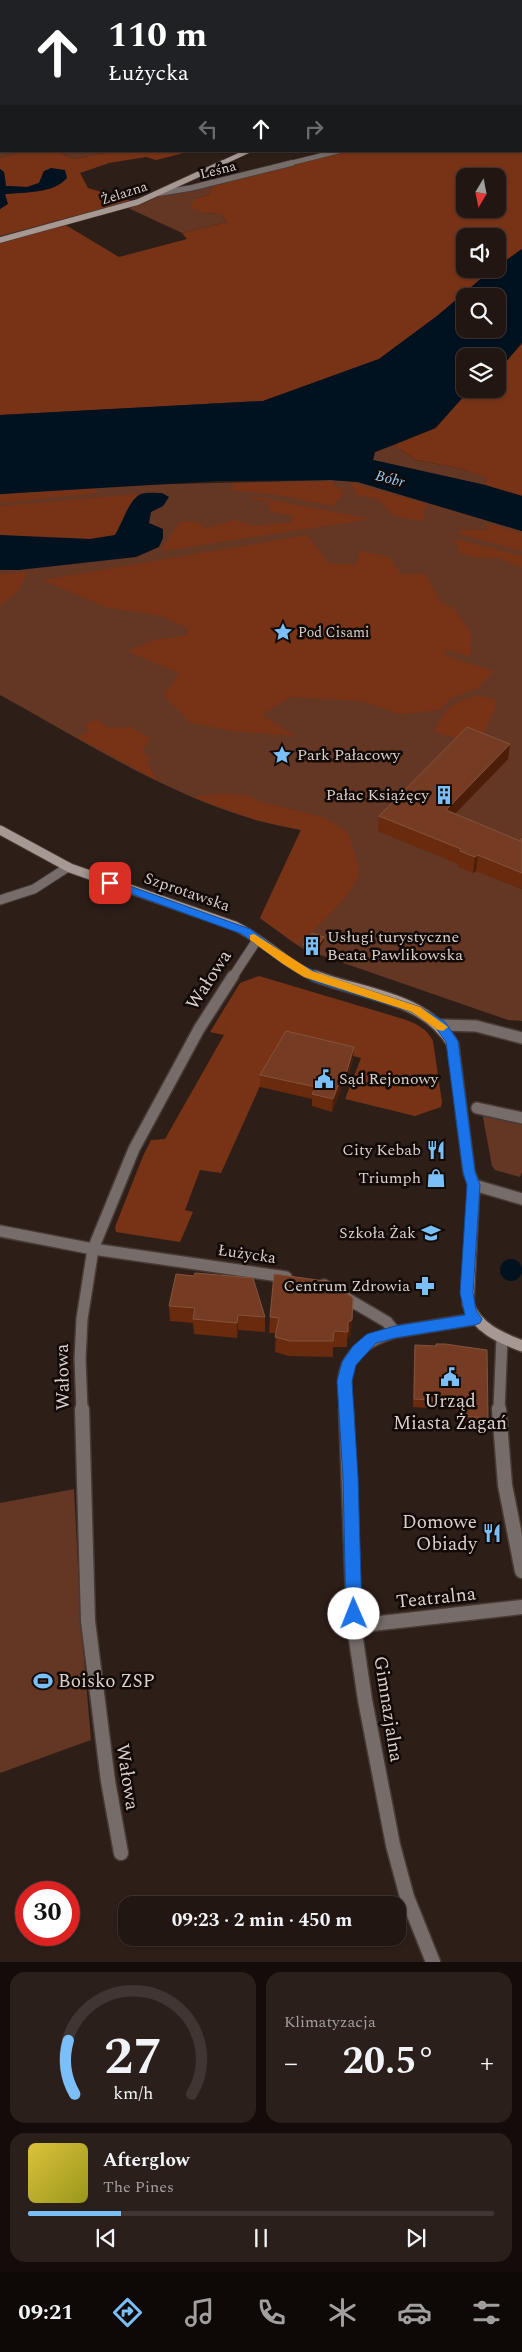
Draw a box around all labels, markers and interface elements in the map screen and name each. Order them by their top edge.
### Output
text: 110 m [108,9,207,62]
icon: ahead [25,20,90,85]
text: Łużycka [108,57,189,90]
icon: left [194,115,222,143]
icon: ahead [247,115,275,143]
icon: right [300,115,328,143]
street label: Leśna [198,155,238,185]
north arrow [456,168,506,218]
map controls [456,168,506,398]
street label: Żelazna [98,176,150,210]
button: sound [456,228,506,278]
button: search [456,288,506,338]
button: layers [456,348,506,398]
water label: Bóbr [373,464,408,494]
place icon: Pod Cisami [272,621,294,643]
place label: Pod Cisami [298,622,369,643]
place label: Park Pałacowy [297,743,402,767]
place icon: Park Pałacowy [271,744,293,766]
place label: Pałac Książęcy [326,783,430,807]
building icon: Pałac Książęcy [433,784,455,806]
pin [89,862,131,904]
street label: Szprotawska [141,866,233,918]
icon: arrive [96,869,124,897]
place label: Usługi turystyczne Beata Pawlikowska [327,925,463,967]
building icon: Usługi turystyczne Beata Pawlikowska [301,935,323,957]
street label: Wałowa [179,943,240,1016]
place label: Sąd Rejonowy [339,1067,440,1091]
public building icon: Sąd Rejonowy [313,1068,335,1090]
place label: City Kebab [342,1138,421,1162]
restaurant icon: City Kebab [425,1139,447,1161]
place label: Triumph [358,1166,421,1190]
shop icon: Triumph [425,1167,447,1189]
place label: Szkoła Żak [339,1221,416,1245]
school or university icon: Szkoła Żak [420,1222,442,1244]
street label: Łużycka [216,1238,278,1270]
place label: Centrum Zdrowia [284,1274,410,1298]
pharmacy icon: Centrum Zdrowia [414,1275,436,1297]
street label: Wałowa [48,1343,78,1411]
public building icon: Urząd Miasta Żagań [439,1366,461,1388]
place label: Urząd Miasta Żagań [393,1387,507,1438]
place label: Domowe Obiady [402,1508,478,1559]
restaurant icon: Domowe Obiady [481,1522,503,1544]
street label: Teatralna [395,1579,478,1617]
position arrow [327,1587,379,1639]
street label: Gimnazjalna [365,1654,411,1765]
place label: Boisko ZSP [58,1667,155,1696]
sports icon: Boisko ZSP [32,1670,54,1692]
street label: Wałowa [107,1742,147,1813]
speed limit sign: 30 [15,1881,80,1946]
text: 09:23 · 2 min · 450 m [172,1906,352,1935]
text: Klimatyzacja [284,2010,376,2034]
text: 27 [104,2018,162,2097]
text: 20.5° [342,2033,436,2091]
text: − [284,2042,298,2085]
text: + [480,2042,494,2085]
text: km/h [113,2080,153,2107]
text: Afterglow [103,2146,190,2175]
text: The Pines [103,2175,174,2199]
icon: previous [92,2224,120,2252]
icon: pause [247,2224,275,2252]
icon: next [402,2224,430,2252]
icon: directions [110,2295,145,2330]
icon: music [182,2295,217,2330]
icon: phone [254,2295,289,2330]
icon: climate [325,2295,360,2330]
icon: car [397,2295,432,2330]
icon: filters [469,2295,504,2330]
text: 09:21 [18,2296,74,2329]

